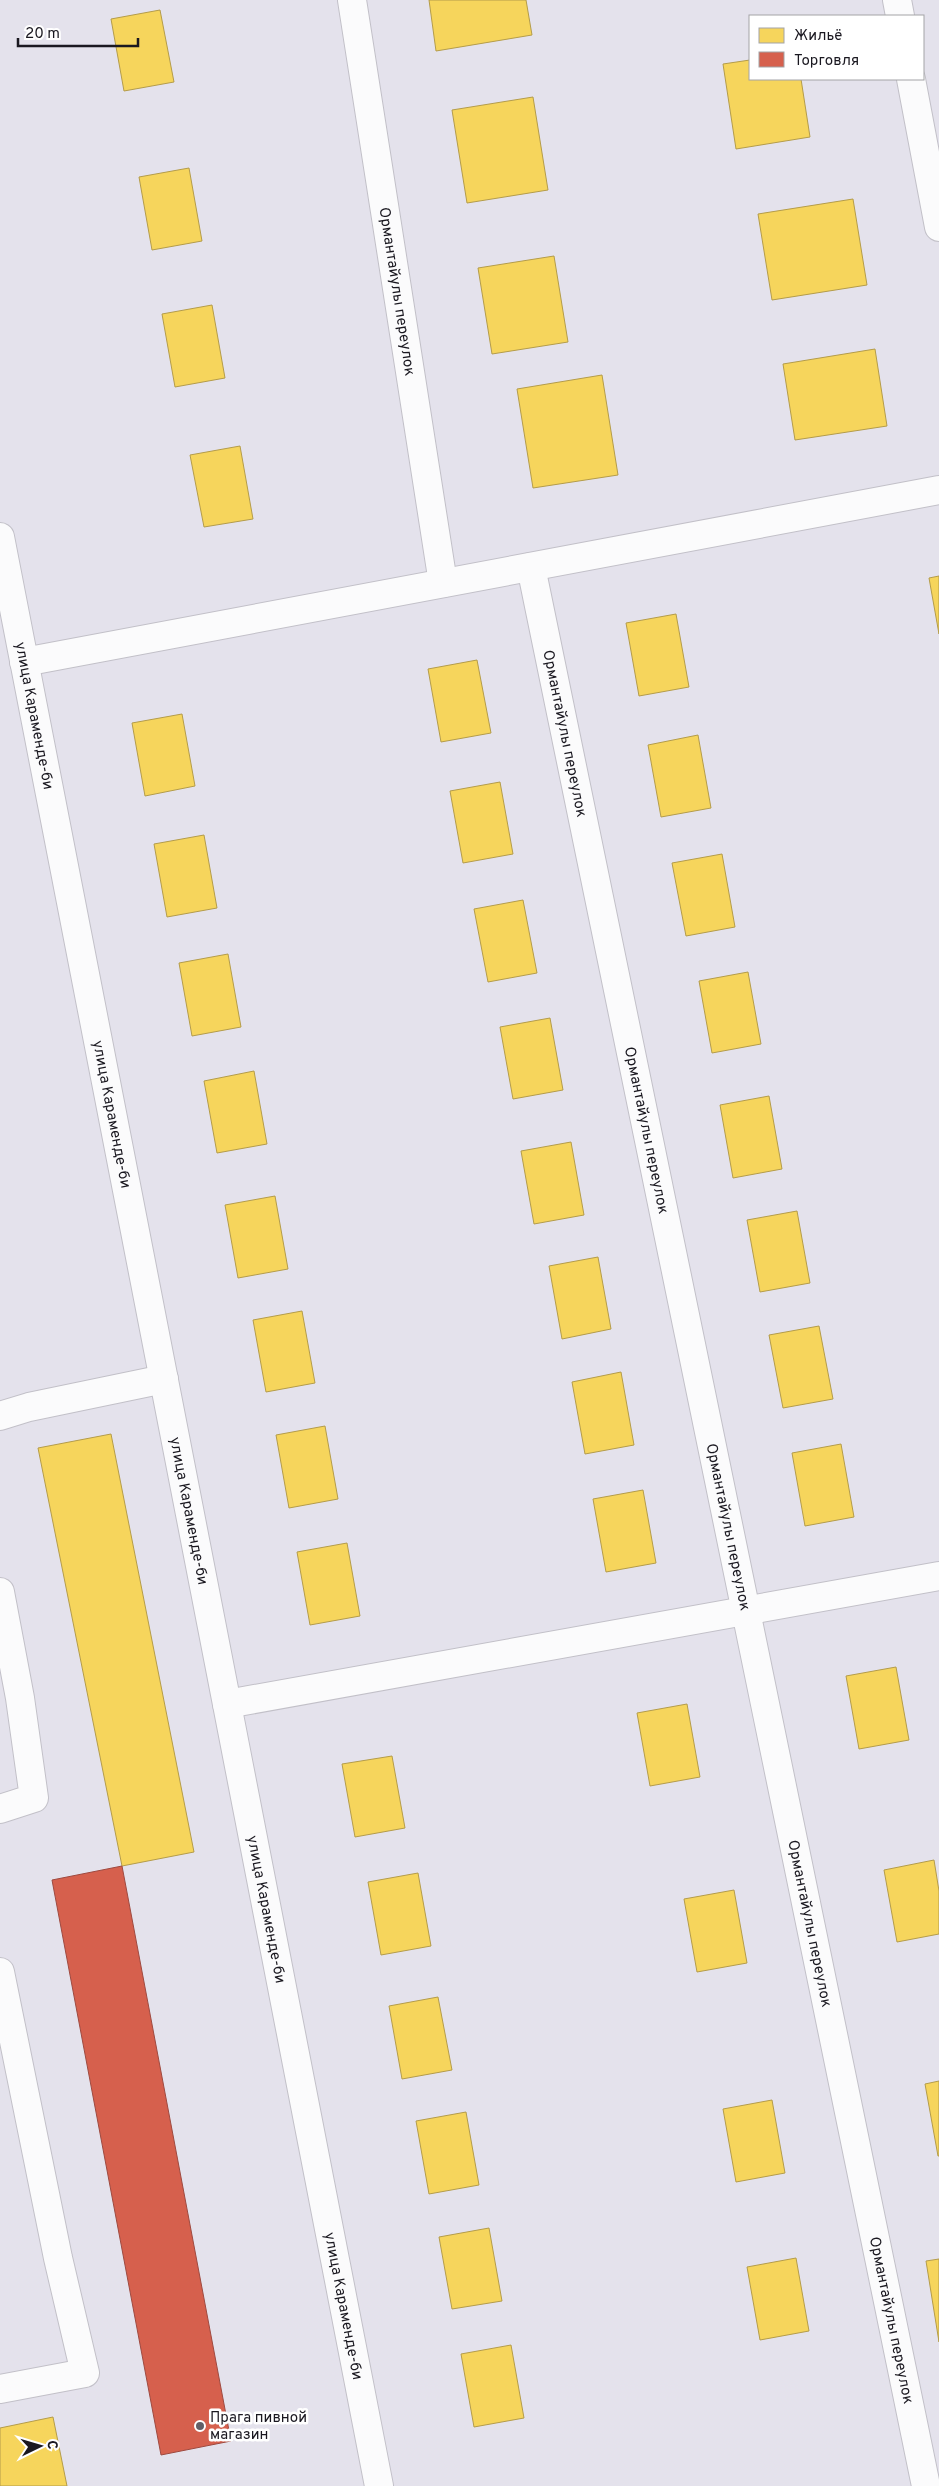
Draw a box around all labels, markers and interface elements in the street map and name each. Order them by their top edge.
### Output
scale bar [18,15,138,47]
legend [749,15,924,80]
text: 20 m [25,25,60,44]
text: Жильё [794,27,842,46]
text: Торговля [794,52,859,71]
street label: Ормантайулы переулок [373,206,419,377]
street label: улица Караменде-би [10,640,57,791]
street label: Ормантайулы переулок [537,648,590,819]
street label: улица Караменде-би [87,1039,134,1190]
street label: Ормантайулы переулок [619,1045,672,1216]
street label: улица Караменде-би [164,1436,212,1587]
street label: Ормантайулы переулок [701,1442,754,1613]
street label: улица Караменде-би [242,1834,289,1985]
street label: Ормантайулы переулок [782,1839,835,2009]
street label: улица Караменде-би [319,2231,366,2382]
street label: Ормантайулы переулок [864,2235,917,2406]
place label: Прага пивной магазин [210,2409,307,2445]
marker: Прага пивной магазин [194,2420,206,2432]
north arrow [15,2421,65,2471]
text: С [43,2440,60,2450]

